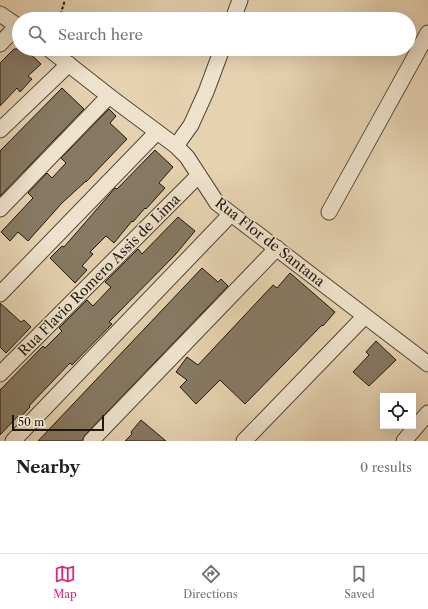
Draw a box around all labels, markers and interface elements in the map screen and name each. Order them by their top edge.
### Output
search box [12,12,416,56]
icon: search [26,23,48,45]
text: Search here [58,25,143,44]
street label: Rua Flavio Romero Assis de Lima [14,190,184,360]
street label: Rua Flor de Santana [212,194,329,291]
map controls [380,393,416,429]
button: locate [380,393,416,429]
scale bar [12,413,104,432]
text: 50 m [18,415,44,429]
text: Nearby [16,457,80,477]
text: 0 results [360,459,412,475]
tab: Map [53,563,77,601]
tab: Directions [183,563,238,601]
tab: Saved [344,563,375,601]

